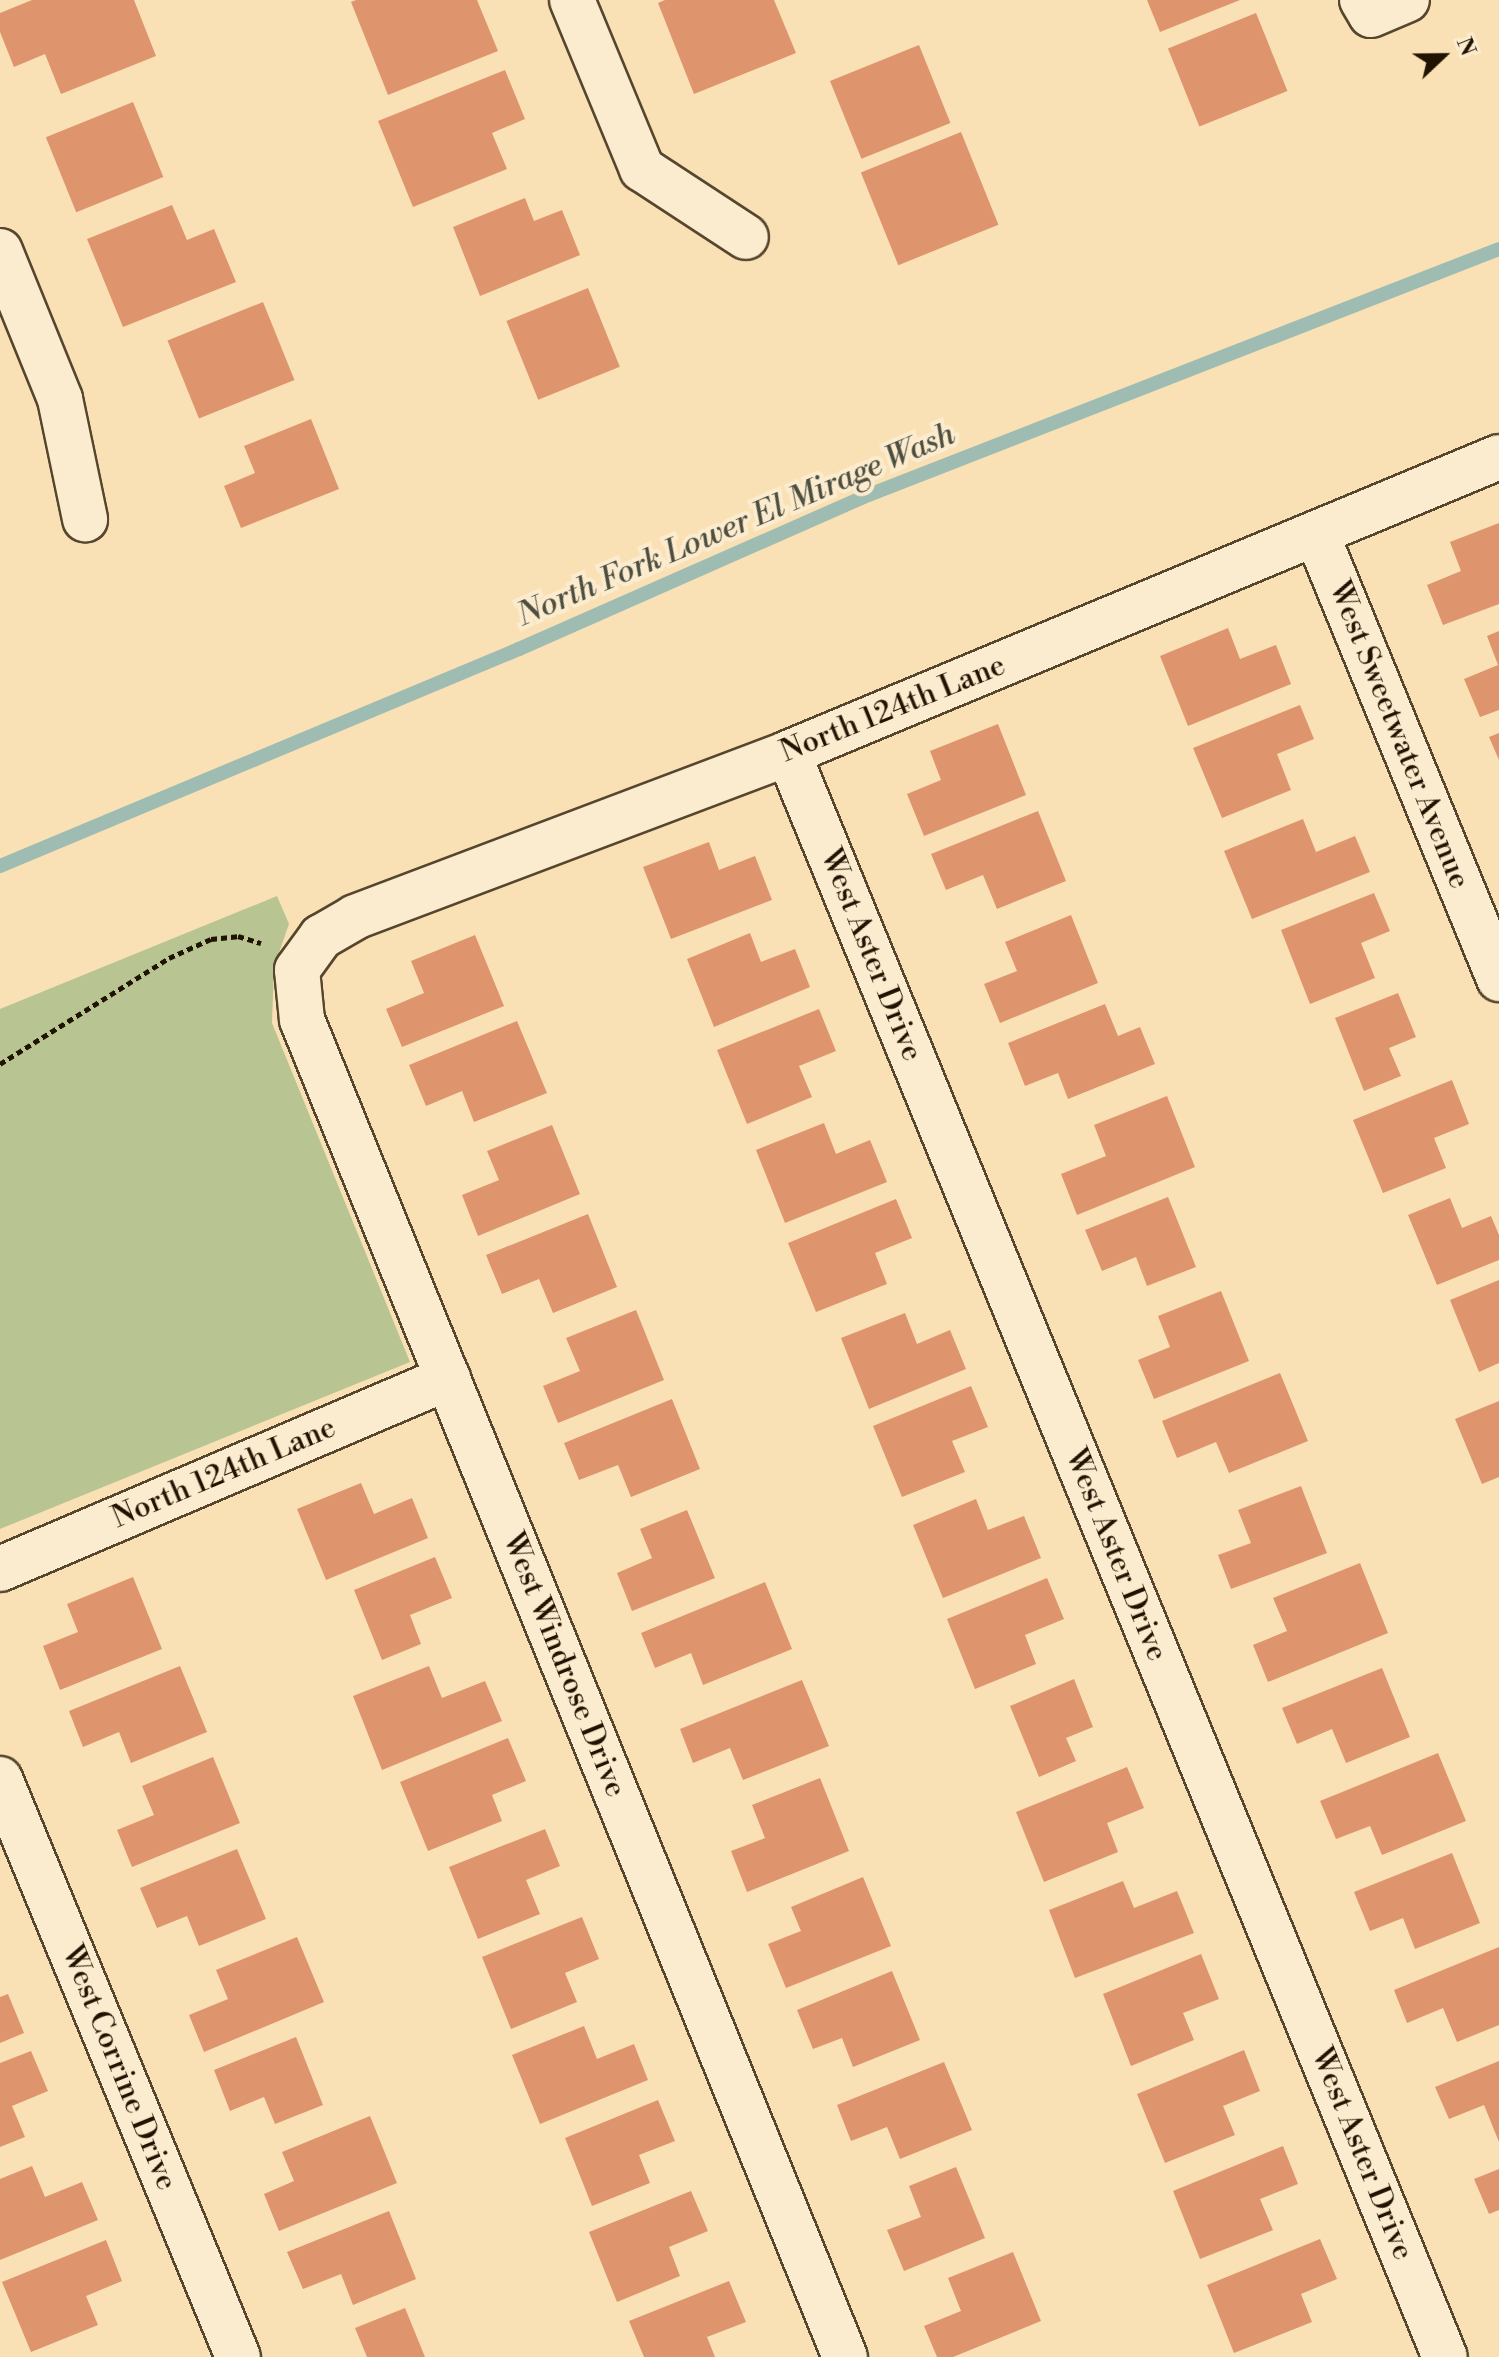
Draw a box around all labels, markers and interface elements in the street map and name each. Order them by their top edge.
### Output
north arrow [1403,16,1483,96]
text: N [1450,34,1481,60]
water label: North Fork Lower El Mirage Wash [511,415,961,635]
street label: West Sweetwater Avenue [1321,576,1477,894]
street label: North 124th Lane [775,647,1011,771]
street label: West Aster Drive [812,844,930,1066]
street label: North 124th Lane [107,1410,341,1536]
street label: West Aster Drive [1057,1444,1175,1666]
street label: West Windrose Drive [495,1528,633,1802]
street label: West Corrine Drive [53,1940,185,2196]
street label: West Aster Drive [1303,2043,1421,2265]

